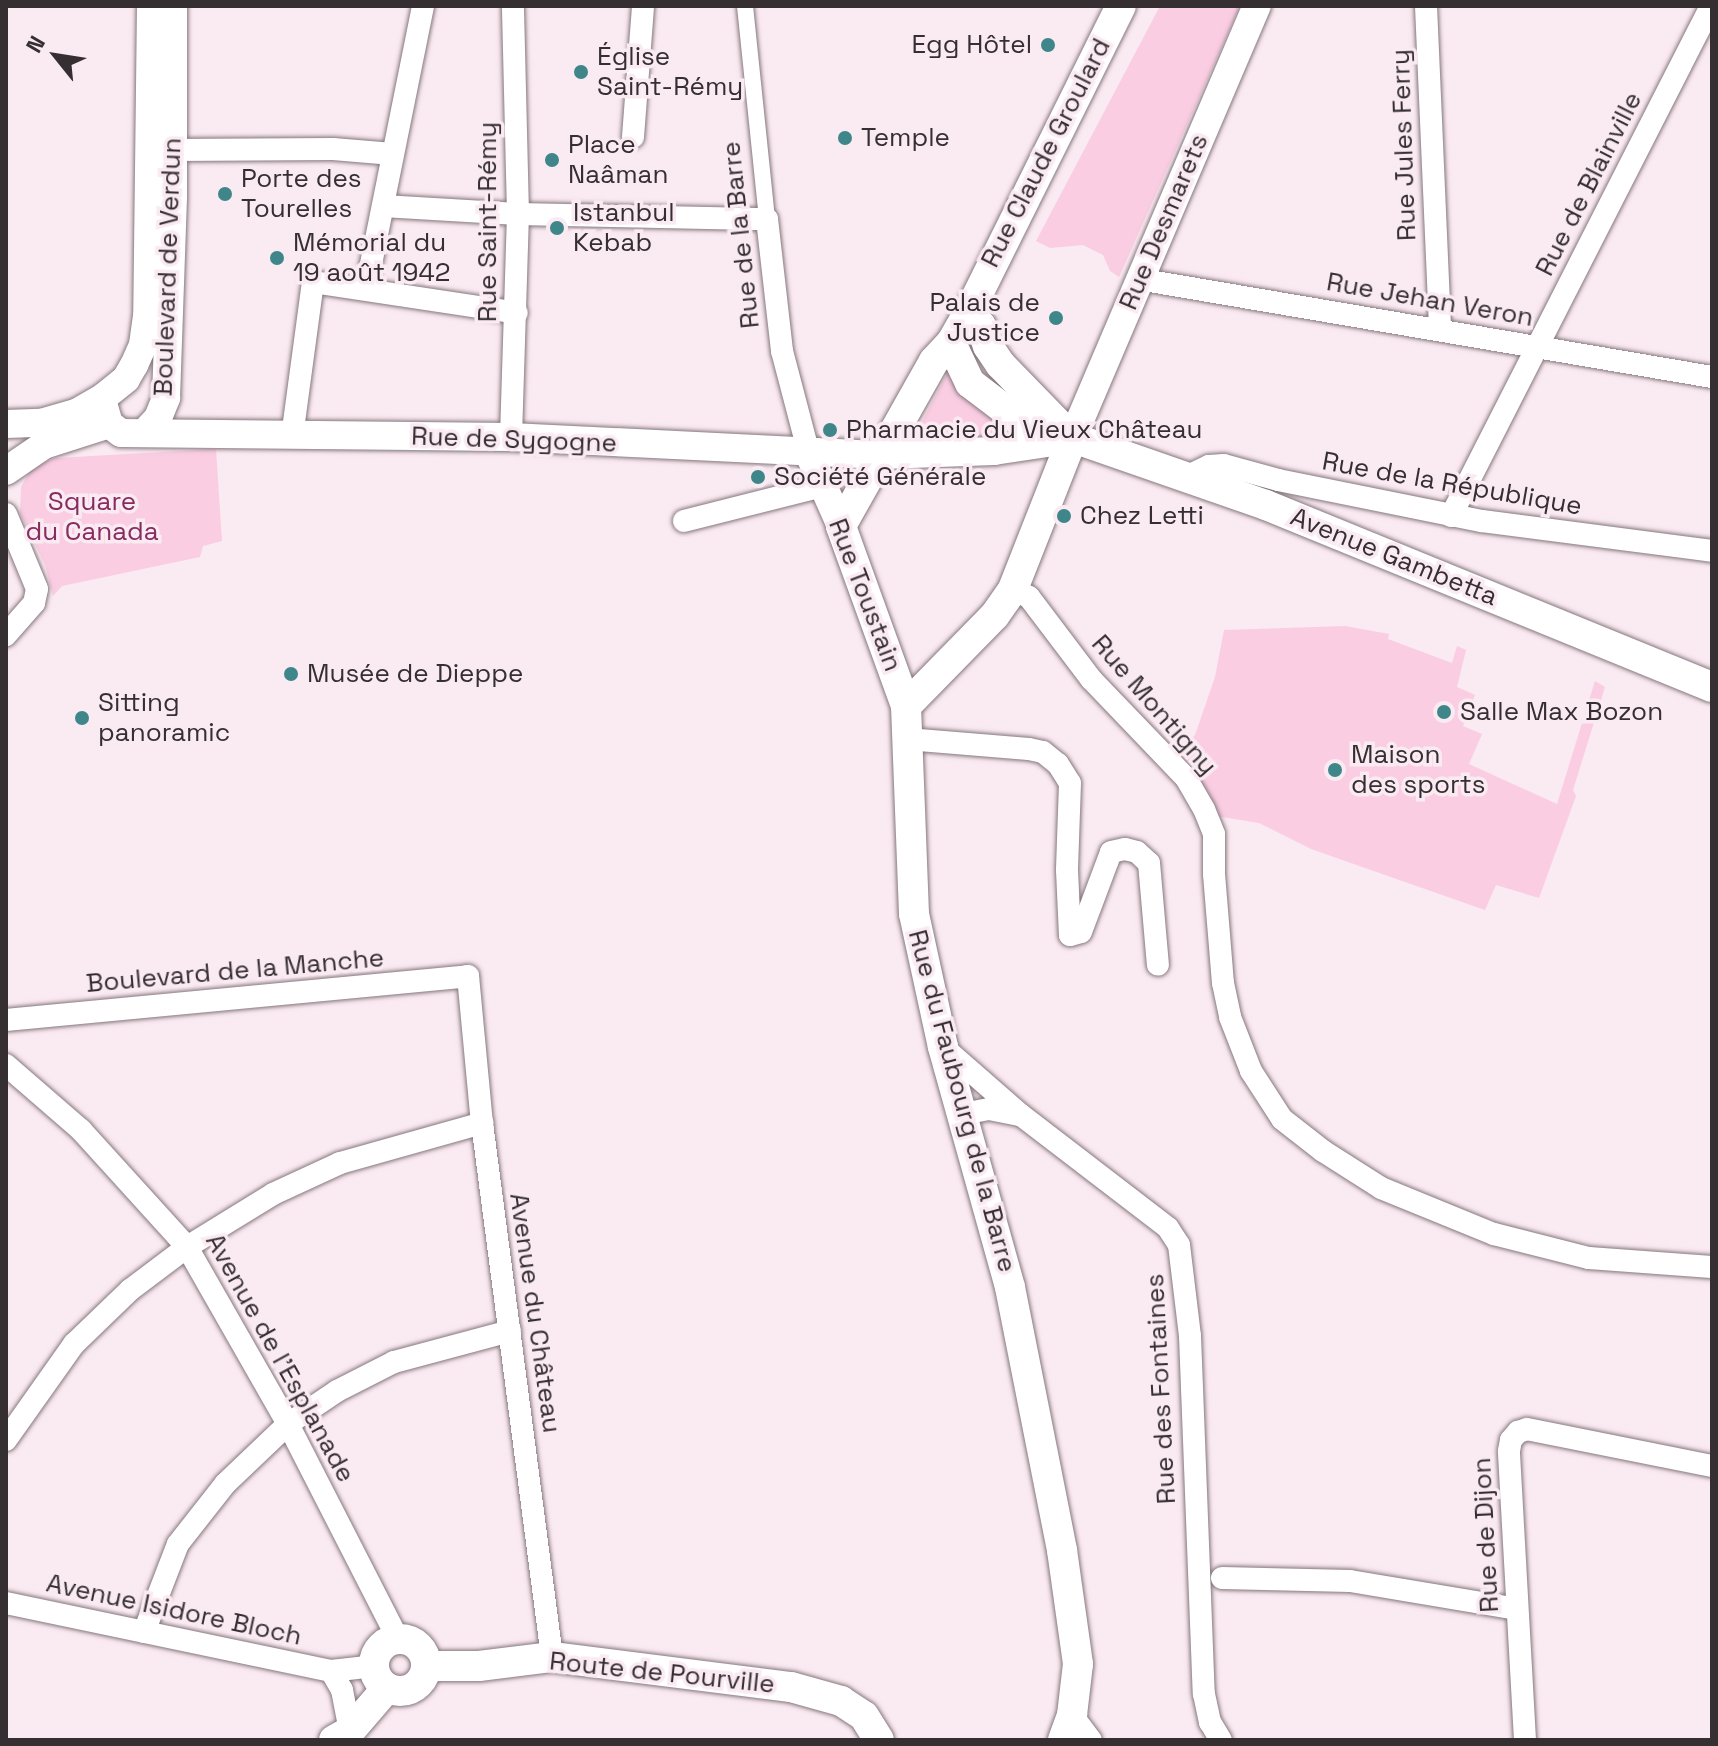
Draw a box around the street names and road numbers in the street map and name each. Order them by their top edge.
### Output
street label: Rue Claude Groulard [975,33,1117,273]
street label: Rue Jules Ferry [1385,49,1423,241]
street label: Rue de Blainville [1529,87,1649,281]
street label: Rue Saint-Rémy [472,122,504,322]
street label: Rue Desmarets [1113,129,1215,315]
street label: Boulevard de Verdun [148,137,188,397]
street label: Rue de la Barre [716,140,766,330]
street label: Rue Jehan Veron [1324,266,1536,334]
street label: Rue de Sygogne [411,421,617,459]
street label: Rue de la République [1320,446,1584,522]
street label: Avenue Gambetta [1286,501,1502,613]
street label: Rue Toustain [821,514,909,676]
street label: Rue Montigny [1085,629,1223,781]
street label: Rue du Faubourg de la Barre [901,926,1023,1276]
street label: Boulevard de la Manche [85,942,385,1000]
street label: Avenue du Château [503,1191,567,1435]
street label: Avenue de l'Esplanade [199,1228,361,1488]
street label: Rue des Fontaines [1139,1273,1183,1505]
street label: Rue de Dijon [1466,1457,1506,1613]
street label: Avenue Isidore Bloch [43,1568,305,1652]
street label: Route de Pourville [548,1646,776,1700]

